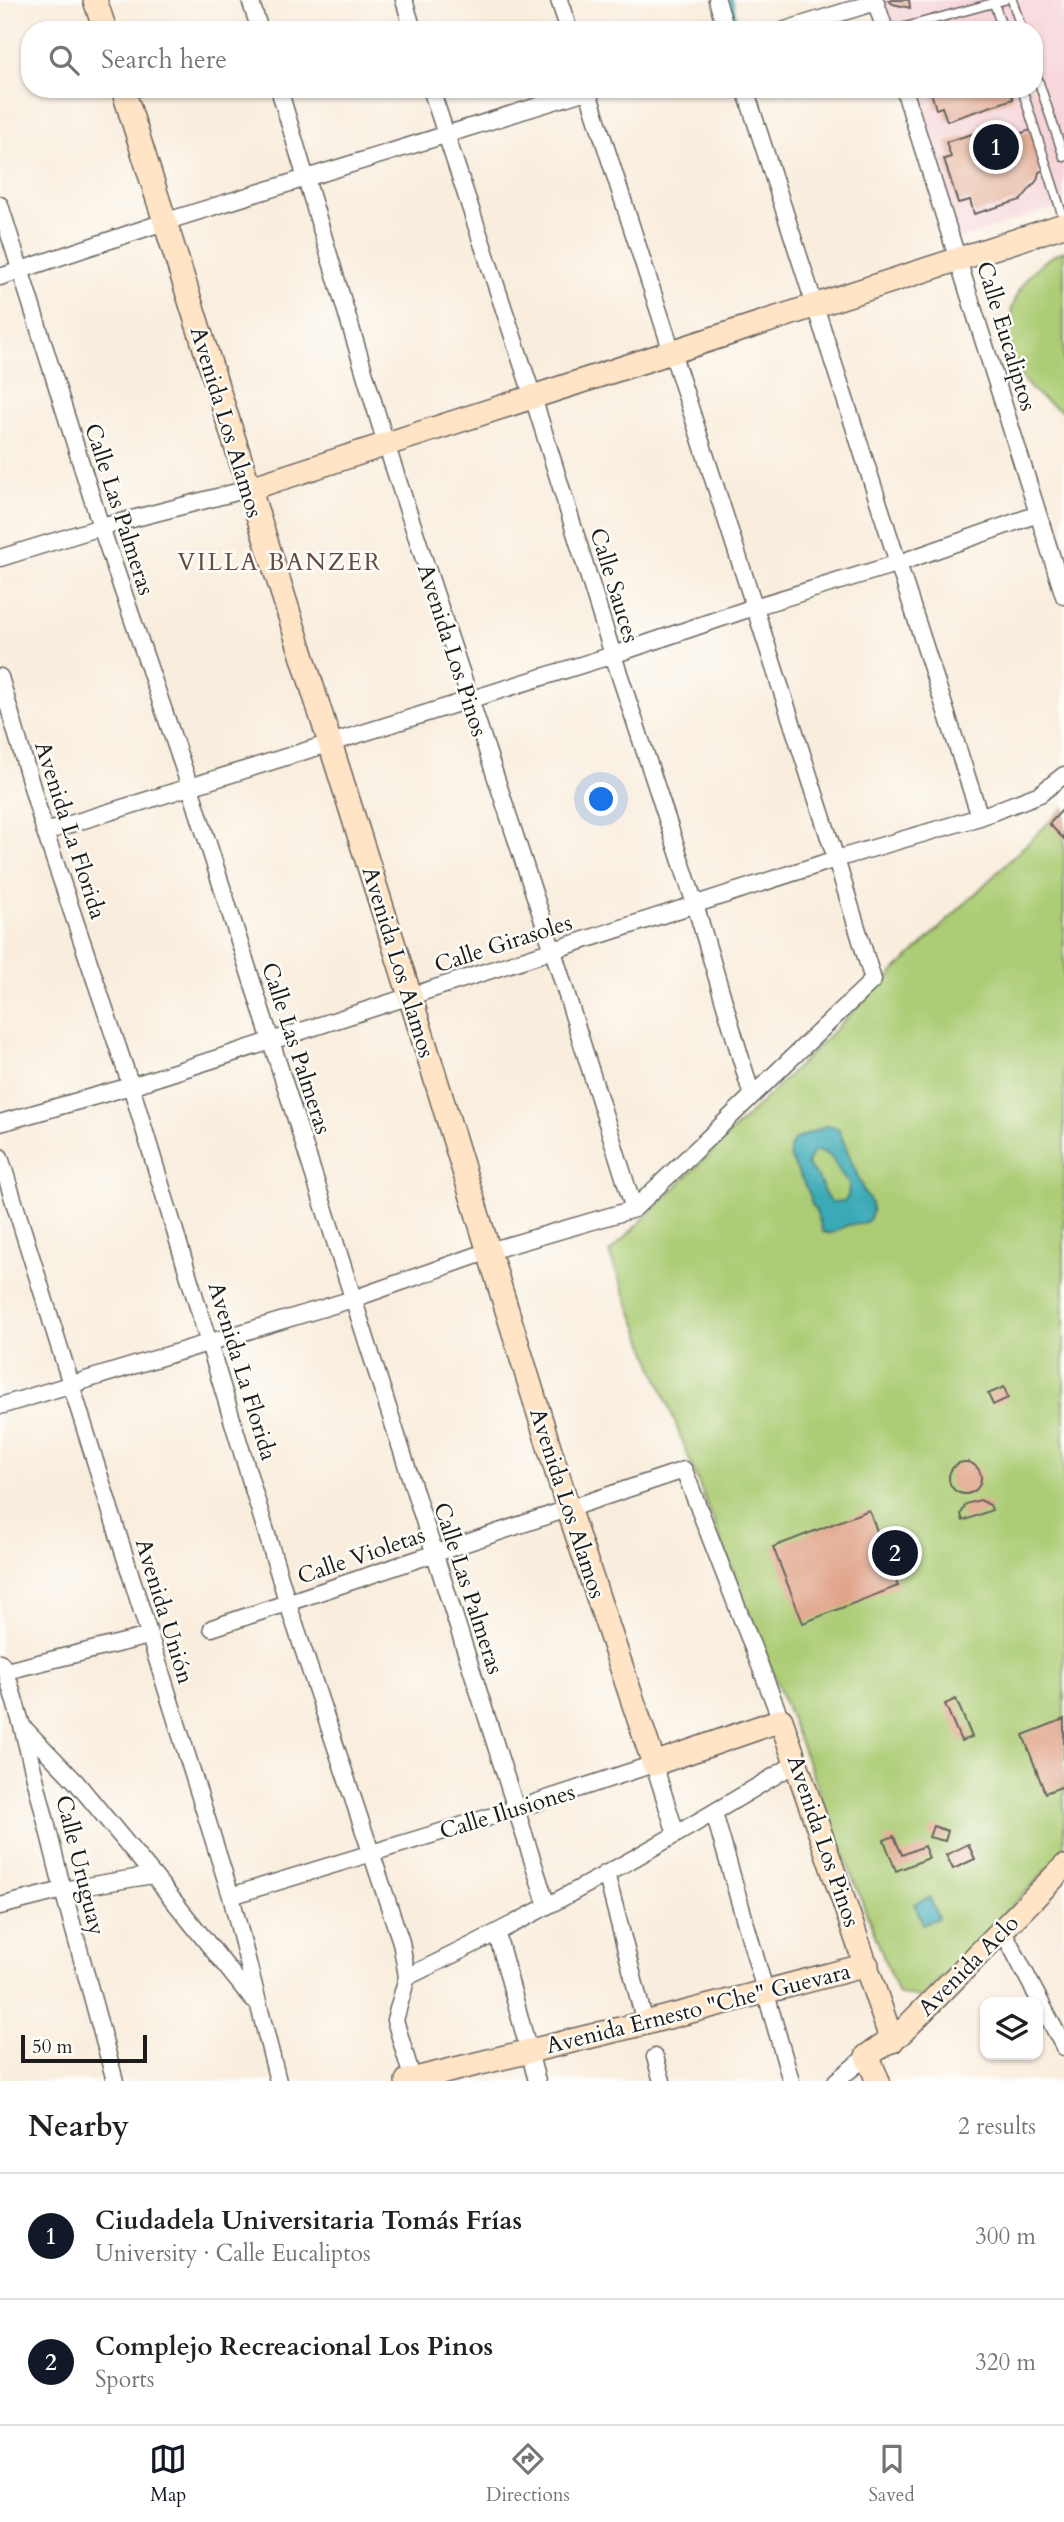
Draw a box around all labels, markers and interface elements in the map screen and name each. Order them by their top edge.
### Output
search box [21,21,1043,98]
icon: search [45,41,83,79]
text: Search here [101,42,227,77]
pin: 1 [973,121,1019,173]
street label: Calle Eucaliptos [969,257,1044,415]
street label: Avenida Los Alamos [183,323,270,521]
street label: Calle Las Palmeras [77,419,162,599]
street label: Calle Sauces [582,524,647,646]
district label: VILLA BANZER [178,546,382,579]
street label: Avenida Los Pinos [410,560,495,740]
street label: Avenida La Florida [27,737,114,923]
your location [584,782,618,816]
street label: Avenida Los Alamos [355,863,442,1061]
street label: Calle Girasoles [430,907,576,980]
street label: Calle Las Palmeras [254,958,339,1138]
street label: Avenida La Florida [201,1278,284,1464]
street label: Avenida Los Alamos [522,1404,613,1602]
street label: Calle Las Palmeras [426,1498,511,1678]
street label: Calle Violetas [293,1519,429,1592]
pin: 2 [872,1527,918,1579]
street label: Avenida Unión [128,1535,201,1687]
street label: Avenida Los Pinos [780,1751,867,1931]
street label: Calle Ilusiones [436,1776,579,1847]
street label: Calle Uruguay [48,1792,113,1938]
street label: Avenida Aclo [911,1908,1026,2023]
street label: Avenida Ernesto "Che" Guevara [543,1956,854,2061]
map controls [980,1997,1043,2060]
button: layers [980,1997,1043,2060]
scale bar [21,2032,147,2064]
text: 50 m [32,2034,73,2060]
text: Nearby [28,2106,129,2147]
text: 2 results [958,2111,1036,2142]
text: Ciudadela Universitaria Tomás Frías [95,2203,522,2238]
text: 1 [45,2221,57,2252]
text: 300 m [975,2221,1036,2252]
text: University · Calle Eucaliptos [95,2238,371,2269]
text: Complejo Recreacional Los Pinos [95,2329,493,2364]
text: 2 [45,2347,57,2378]
text: 320 m [975,2347,1036,2378]
text: Sports [95,2364,155,2395]
tab: Map [149,2440,187,2508]
tab: Directions [486,2440,570,2508]
tab: Saved [869,2440,915,2508]

